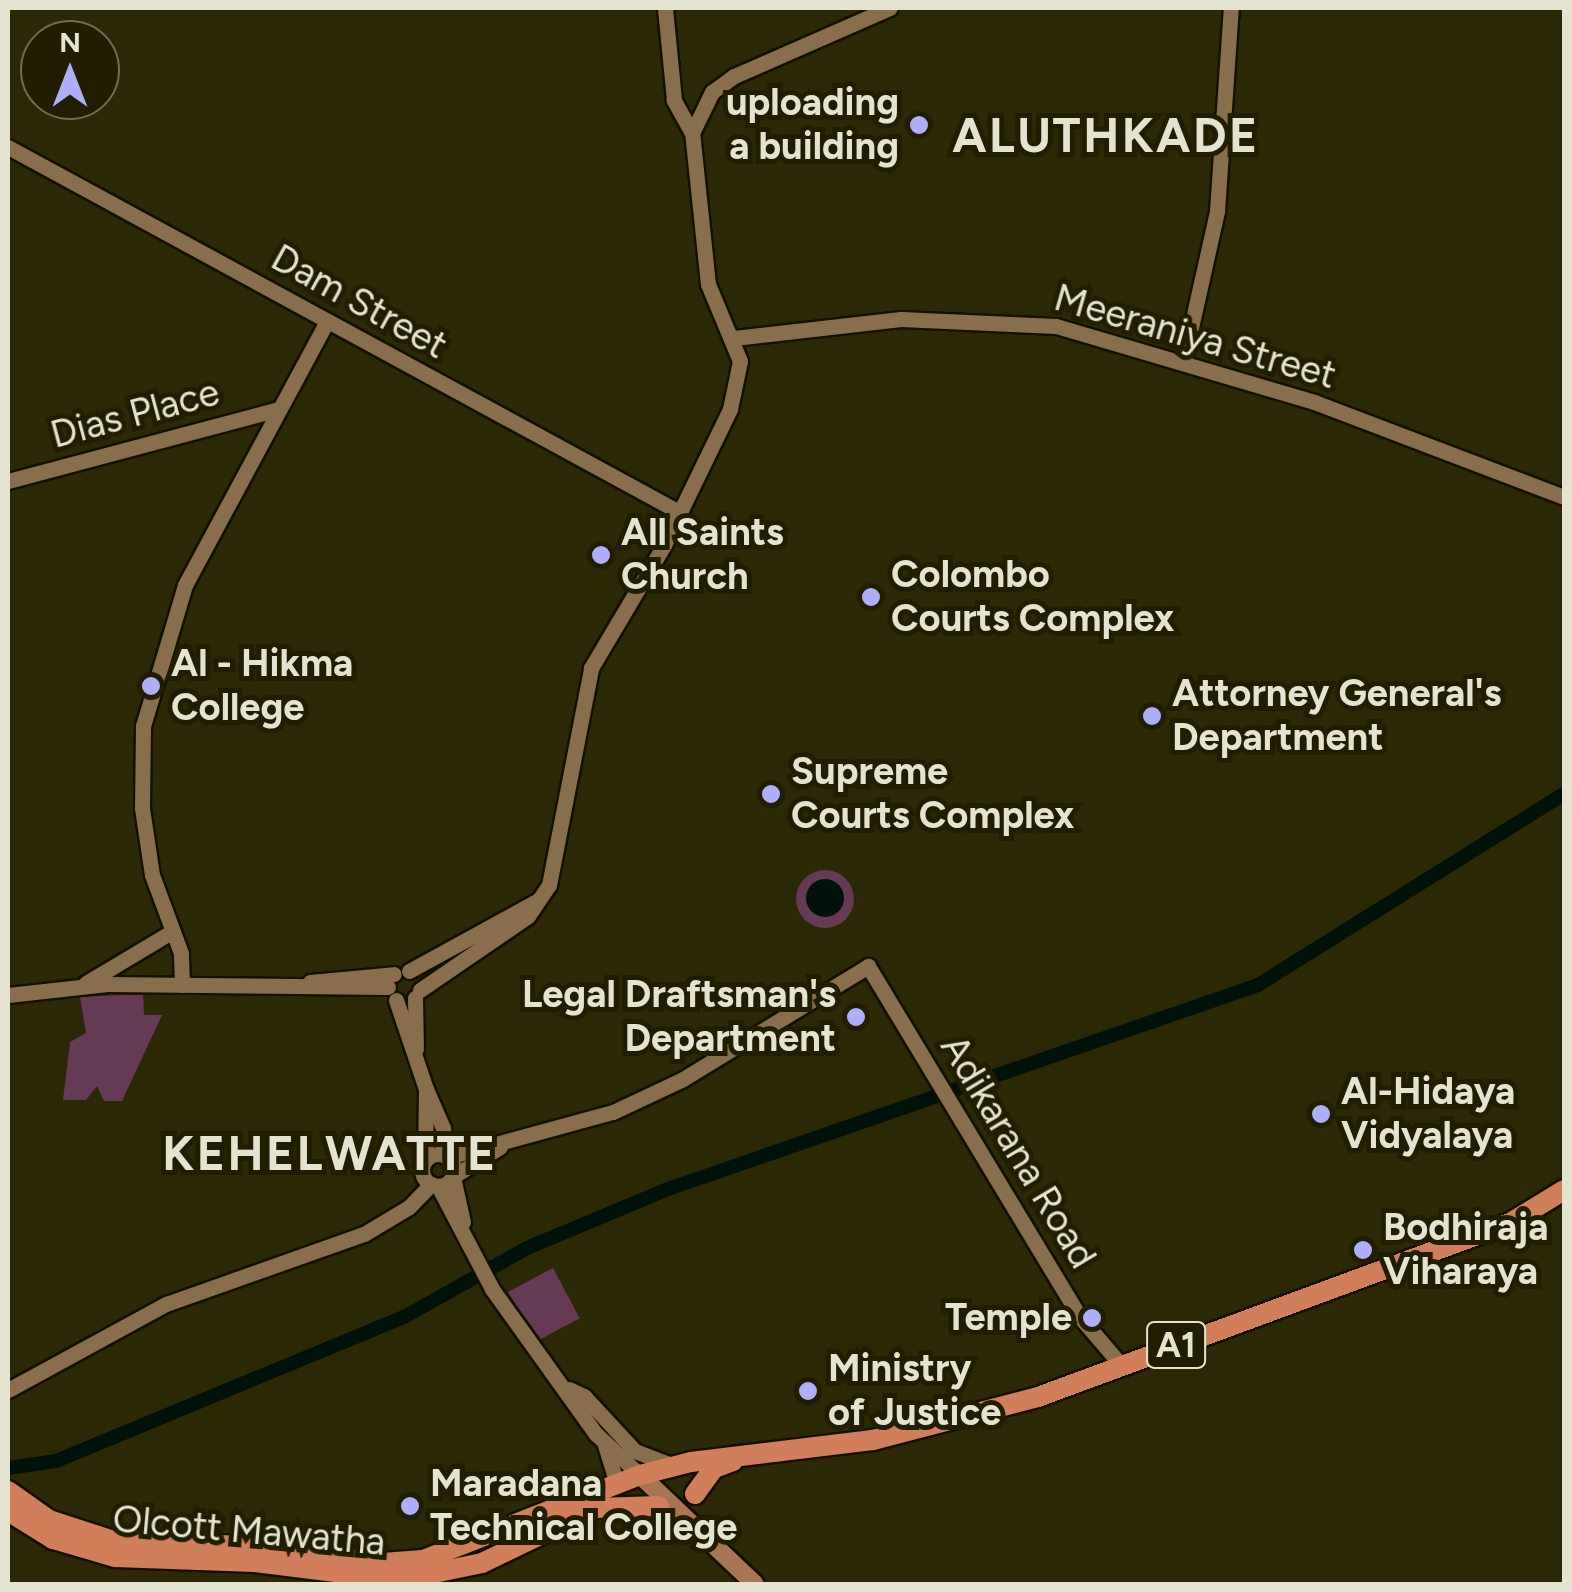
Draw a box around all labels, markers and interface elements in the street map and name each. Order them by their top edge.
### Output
north arrow [20,20,120,120]
text: N [59,25,81,59]
place label: uploading a building [726,80,899,170]
district label: ALUTHKADE [952,107,1260,165]
marker: uploading a building [908,114,930,136]
street label: Dam Street [263,235,455,369]
street label: Meeraniya Street [1049,275,1341,399]
street label: Dias Place [46,370,224,458]
place label: All Saints Church [621,510,784,600]
marker: All Saints Church [590,544,612,566]
place label: Colombo Courts Complex [891,552,1174,642]
marker: Colombo Courts Complex [860,586,882,608]
place label: Al - Hikma College [171,641,353,731]
place label: Attorney General's Department [1172,671,1501,761]
marker: Al - Hikma College [140,675,162,697]
marker: Attorney General's Department [1141,705,1163,727]
place label: Supreme Courts Complex [791,749,1074,838]
marker: Supreme Courts Complex [760,783,782,805]
place label: Legal Draftsman's Department [522,972,836,1062]
marker: Legal Draftsman's Department [845,1006,867,1028]
street label: Adikarana Road [931,1027,1105,1277]
place label: Al-Hidaya Vidyalaya [1341,1069,1515,1158]
marker: Al-Hidaya Vidyalaya [1310,1103,1332,1125]
district label: KEHELWATTE [162,1125,498,1183]
place label: Bodhiraja Viharaya [1383,1205,1549,1294]
marker: Bodhiraja Viharaya [1352,1239,1374,1261]
place label: Temple [945,1295,1072,1341]
marker: Temple [1081,1307,1103,1329]
road number: A1 [1146,1315,1206,1375]
place label: Ministry of Justice [828,1346,1001,1436]
marker: Ministry of Justice [797,1380,819,1402]
place label: Maradana Technical College [430,1461,737,1550]
marker: Maradana Technical College [399,1495,421,1517]
street label: Olcott Mawatha [111,1496,387,1566]

